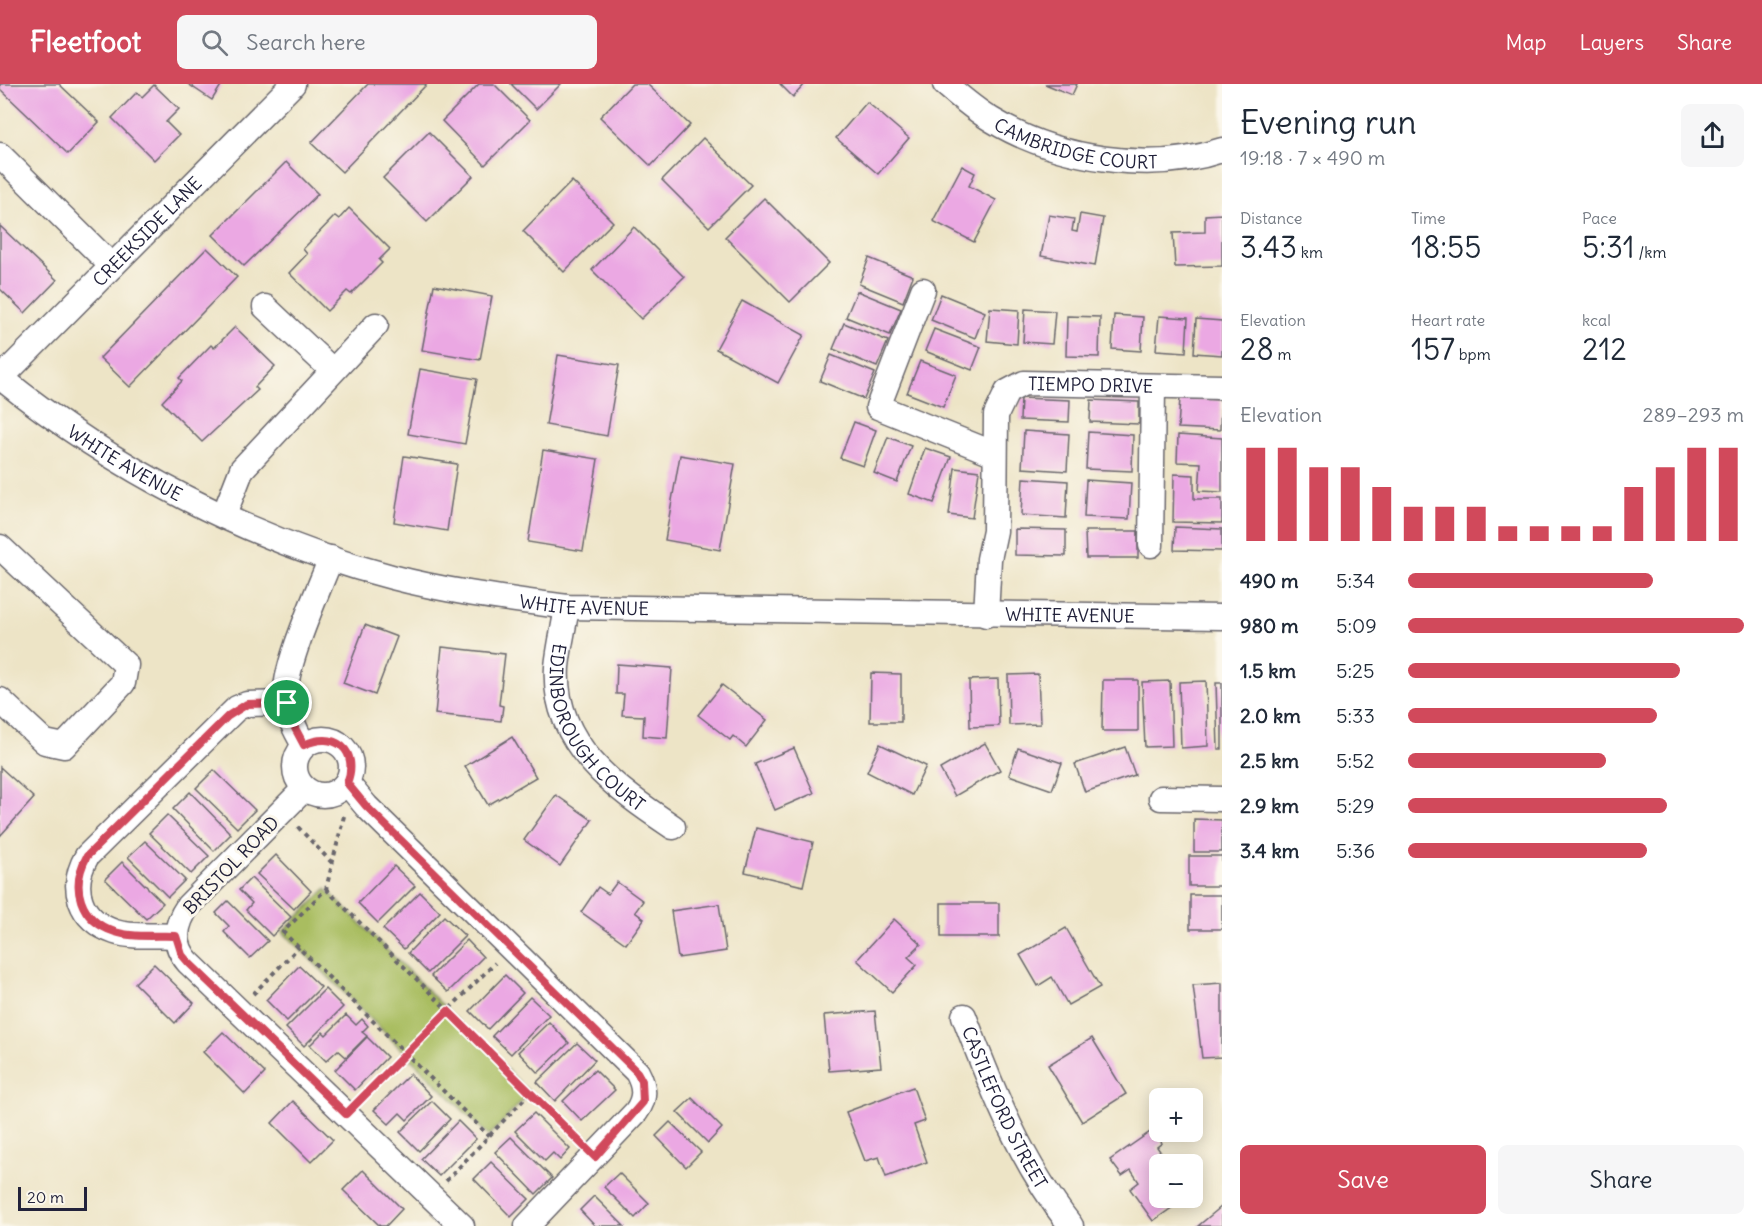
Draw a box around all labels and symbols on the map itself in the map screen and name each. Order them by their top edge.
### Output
street label: CAMBRIDGE COURT [990,112,1158,173]
street label: CREEKSIDE LANE [87,171,206,291]
street label: TIEMPO DRIVE [1028,372,1153,397]
street label: WHITE AVENUE [64,419,186,506]
street label: WHITE AVENUE [518,589,649,620]
street label: WHITE AVENUE [1005,602,1135,627]
street label: EDINBOROUGH COURT [545,642,650,816]
pin [261,677,312,728]
street label: BRISTOL ROAD [178,811,284,919]
street label: CASTLEFORD STREET [957,1023,1053,1193]
scale bar [18,1184,87,1212]

